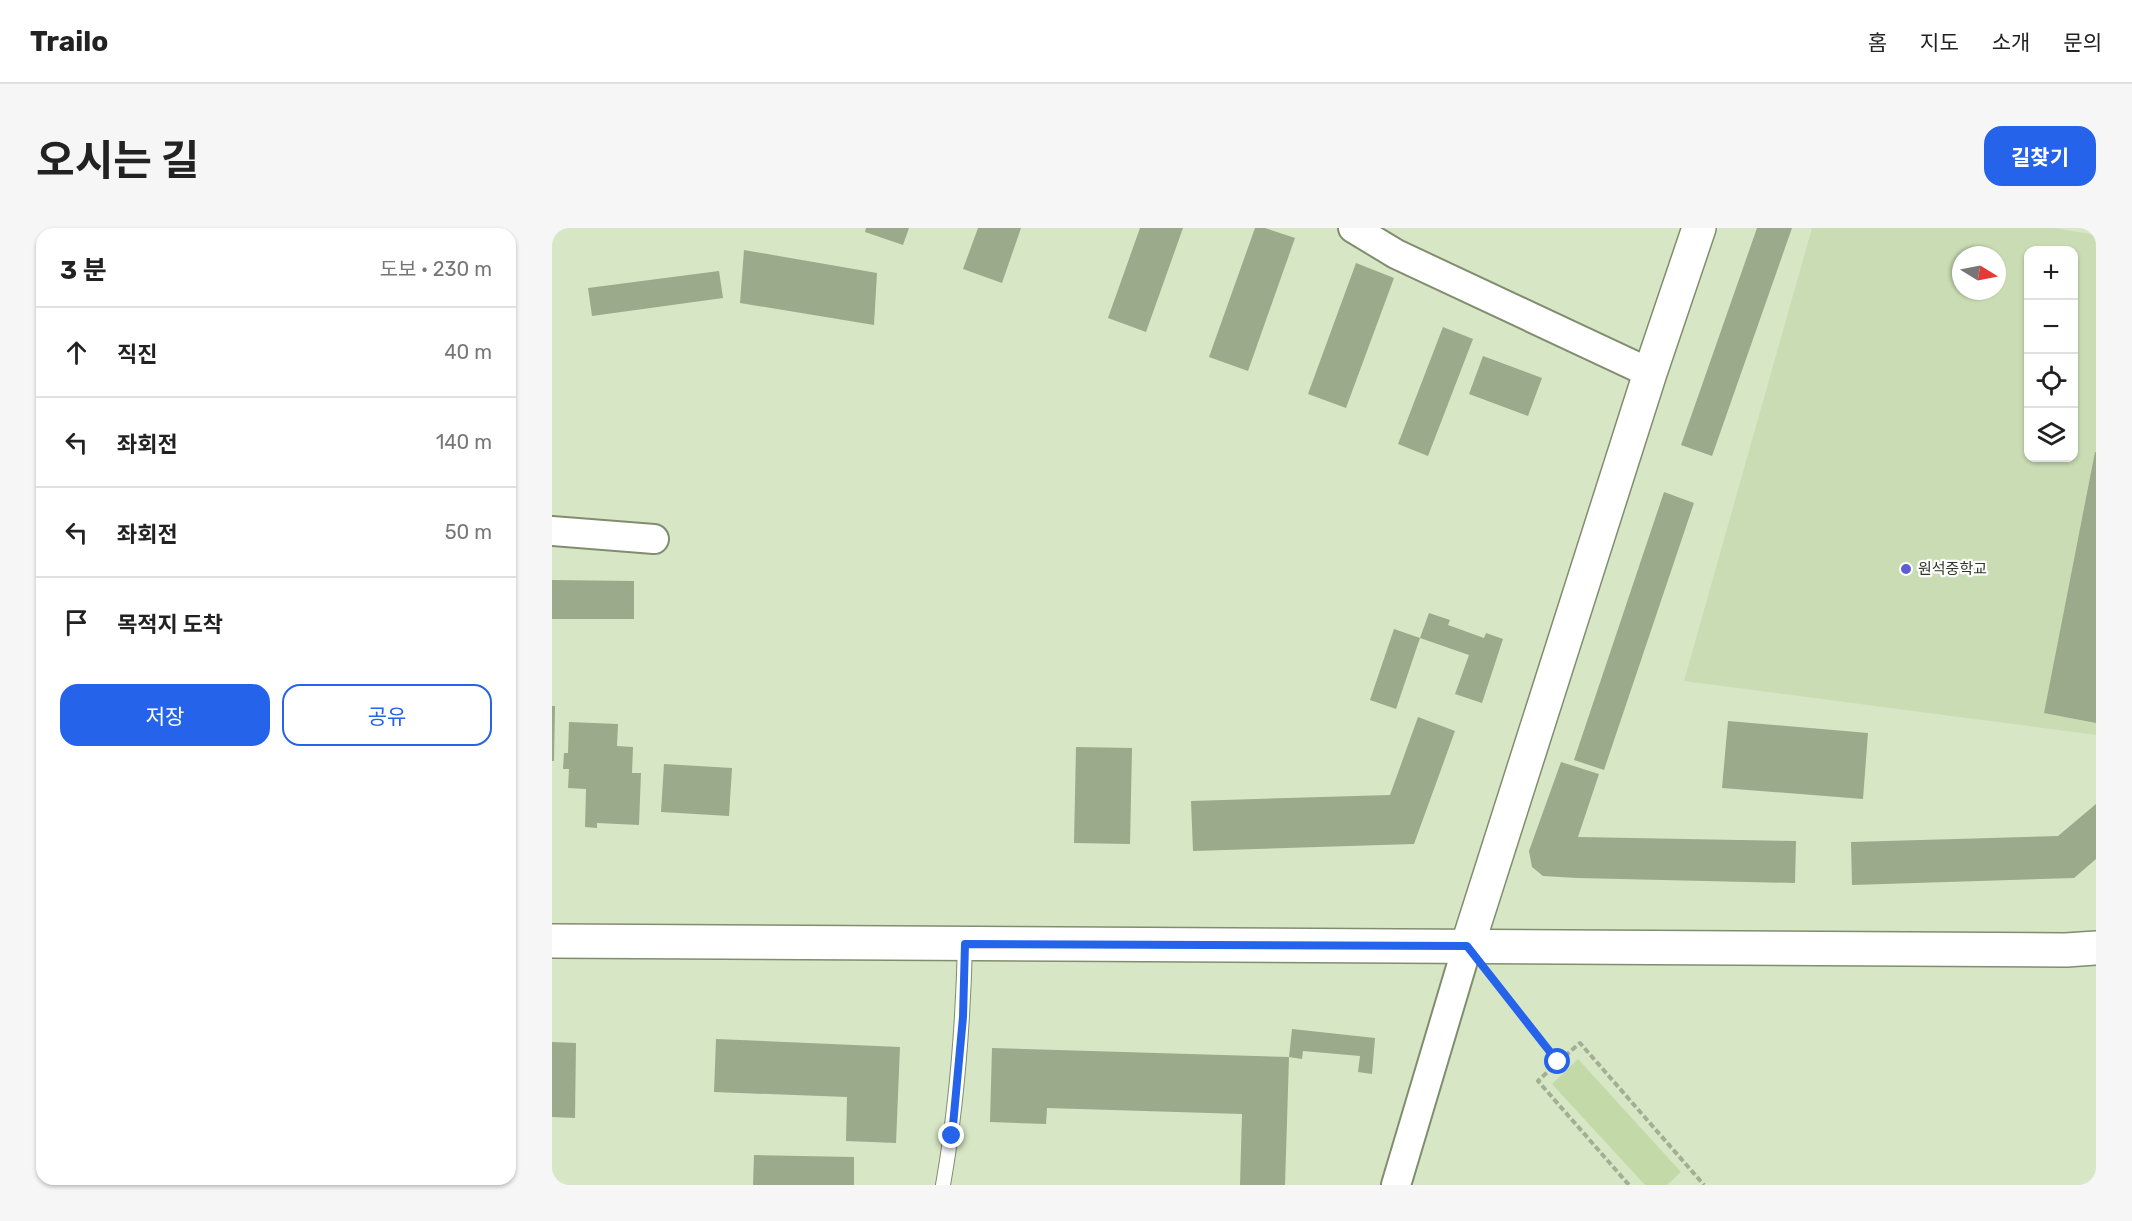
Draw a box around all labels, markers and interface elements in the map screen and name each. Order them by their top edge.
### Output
text: Trailo [30,25,108,58]
text: 홈 [1868,30,1887,55]
text: 지도 [1920,30,1959,55]
text: 소개 [1992,30,2030,55]
text: 문의 [2063,30,2102,55]
button: 길찾기 [1984,126,2096,186]
text: 오시는 길 [36,136,200,186]
north arrow [1952,246,2006,300]
map controls [2024,246,2078,462]
button: + [2024,246,2078,300]
text: 3 분 [60,255,107,286]
text: 도보 · 230 m [380,257,492,281]
button: − [2024,300,2078,354]
icon: ahead [60,336,93,369]
text: 40 m [444,340,492,364]
text: 직진 [117,341,157,368]
button: locate [2024,354,2078,408]
button: layers [2024,408,2078,462]
icon: left [60,426,93,459]
text: 140 m [436,430,492,454]
text: 좌회전 [117,431,178,458]
icon: left [60,516,93,549]
text: 50 m [445,520,492,544]
text: 좌회전 [117,521,178,548]
place label: 원석중학교 [1918,560,1987,578]
marker: 원석중학교 [1899,562,1913,576]
icon: arrive [60,606,93,639]
text: 목적지 도착 [117,611,223,638]
button: 저장 [60,684,270,746]
button: 공유 [282,684,492,746]
route start [1544,1048,1570,1074]
route end [938,1122,964,1148]

